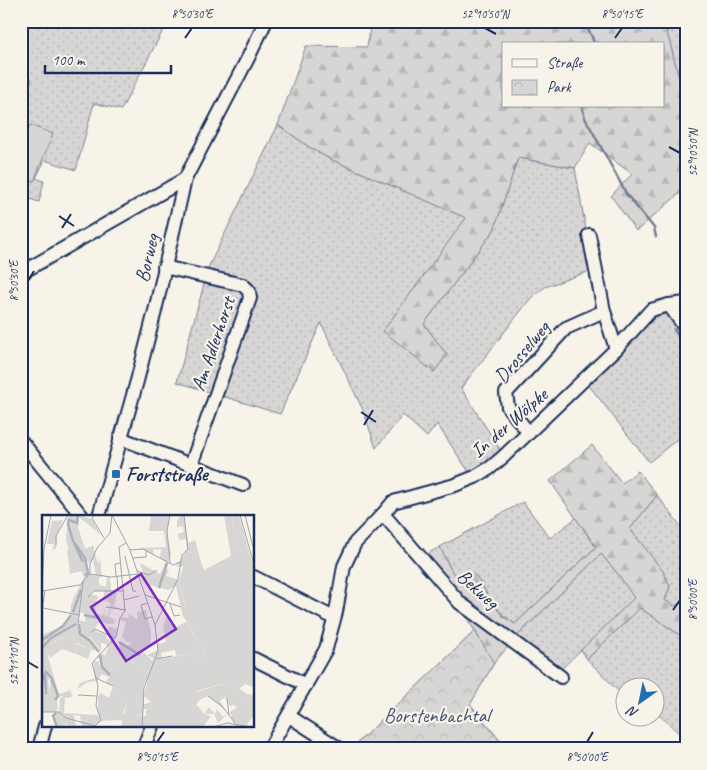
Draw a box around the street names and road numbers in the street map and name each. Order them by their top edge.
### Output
street label: Borweg [129,230,165,284]
street label: Am Adlerhorst [185,291,242,394]
street label: Drosselweg [489,314,556,388]
street label: In der Wölpke [465,382,554,463]
street label: Bekweg [452,564,506,616]

